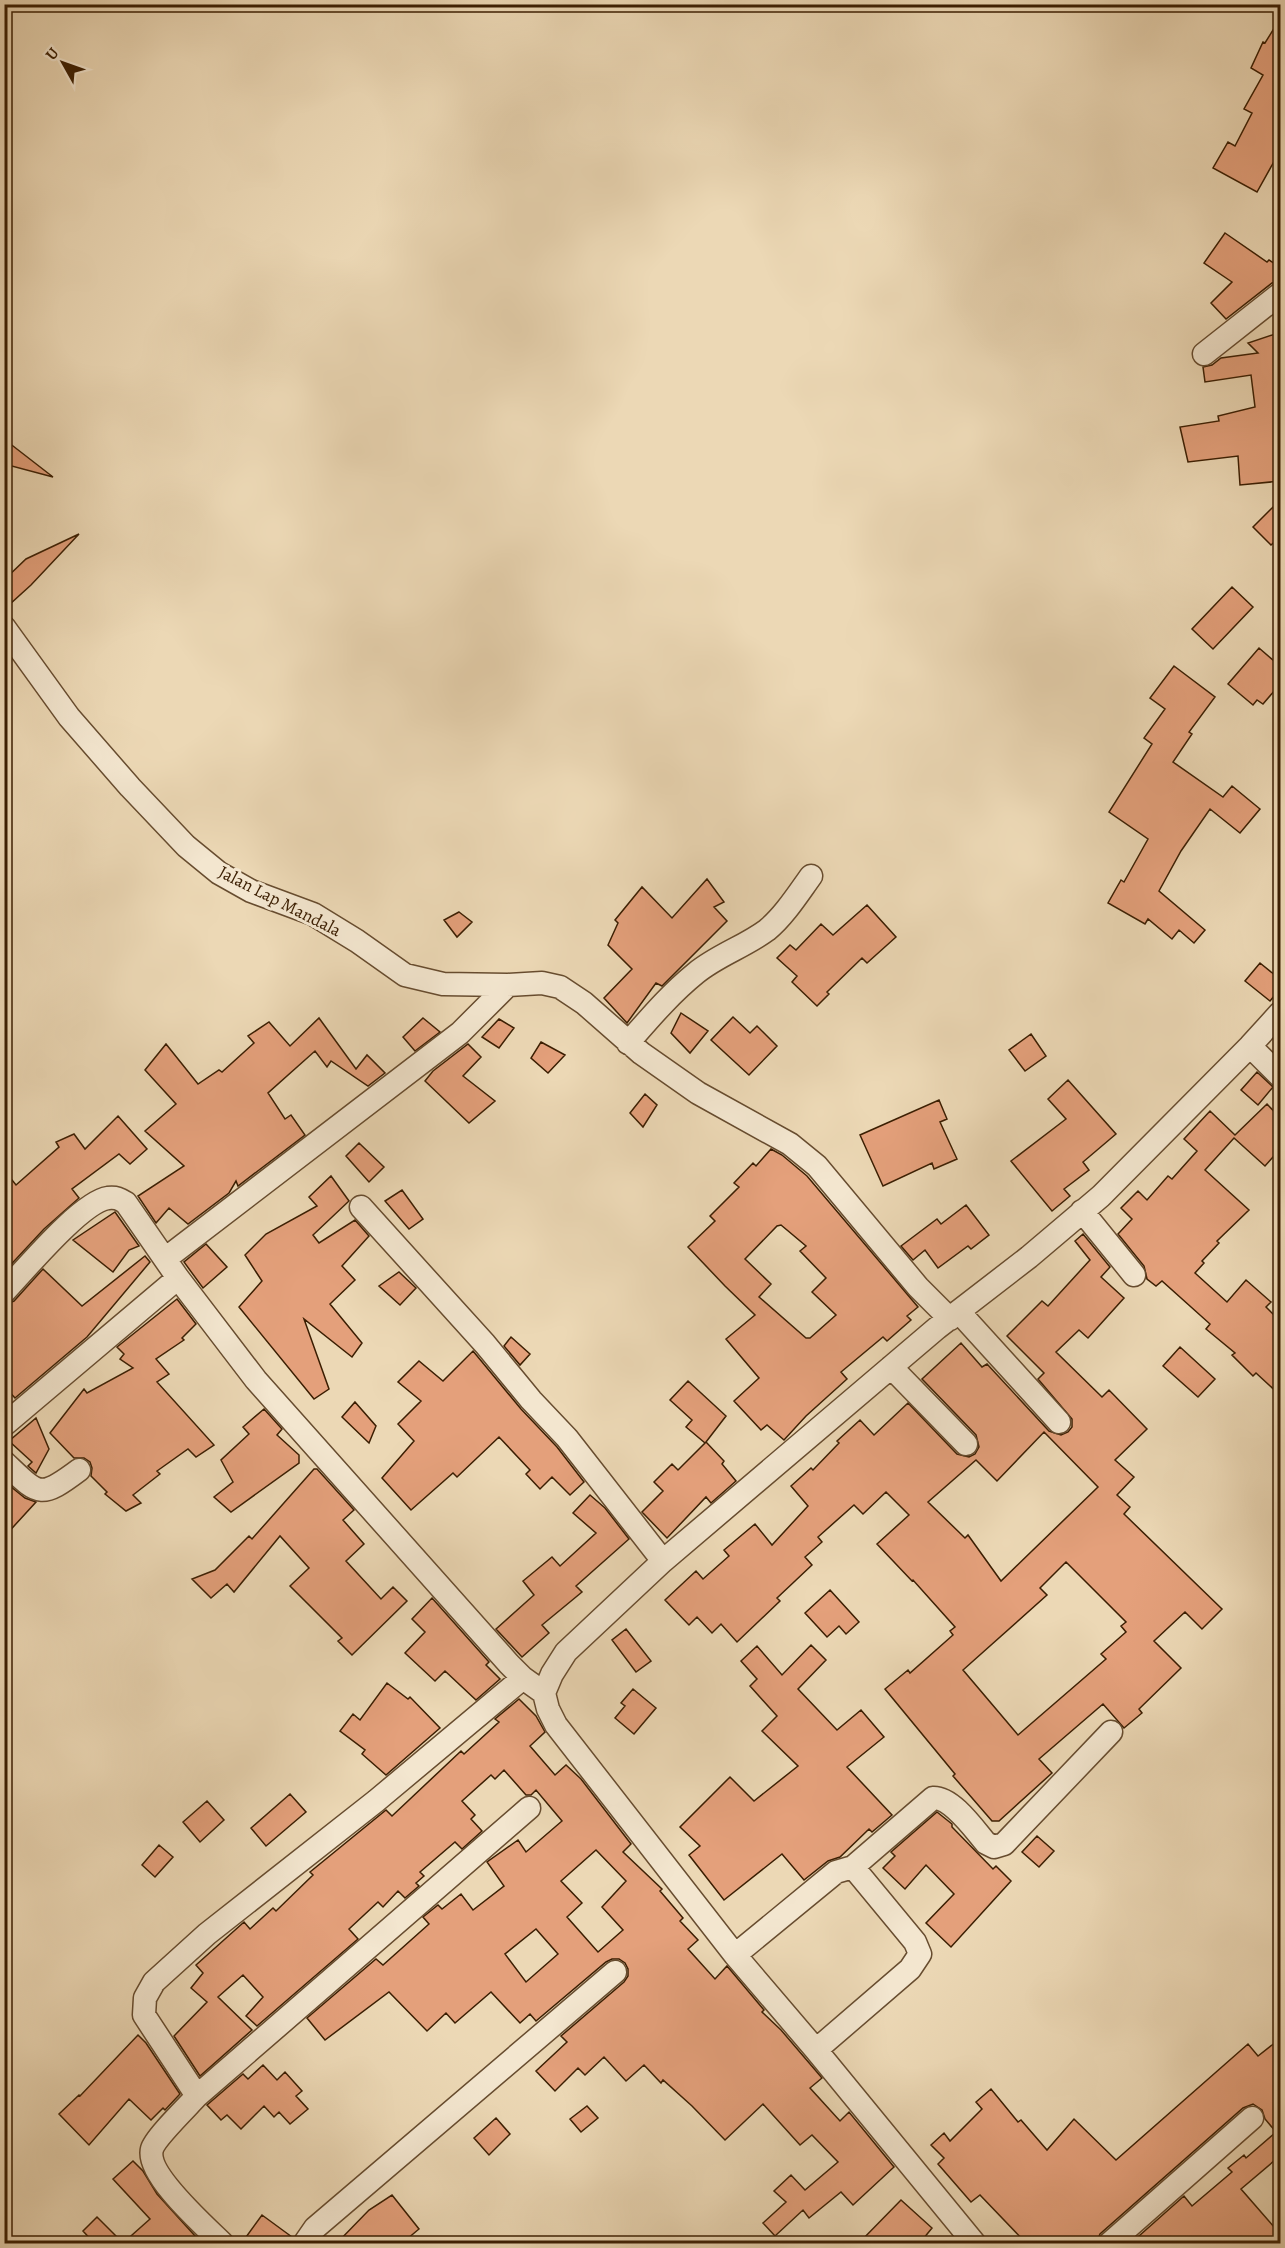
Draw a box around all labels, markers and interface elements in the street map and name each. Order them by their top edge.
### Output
north arrow [33,33,93,93]
text: U [40,43,64,65]
street label: Jalan Lap Mandala [215,860,346,943]

